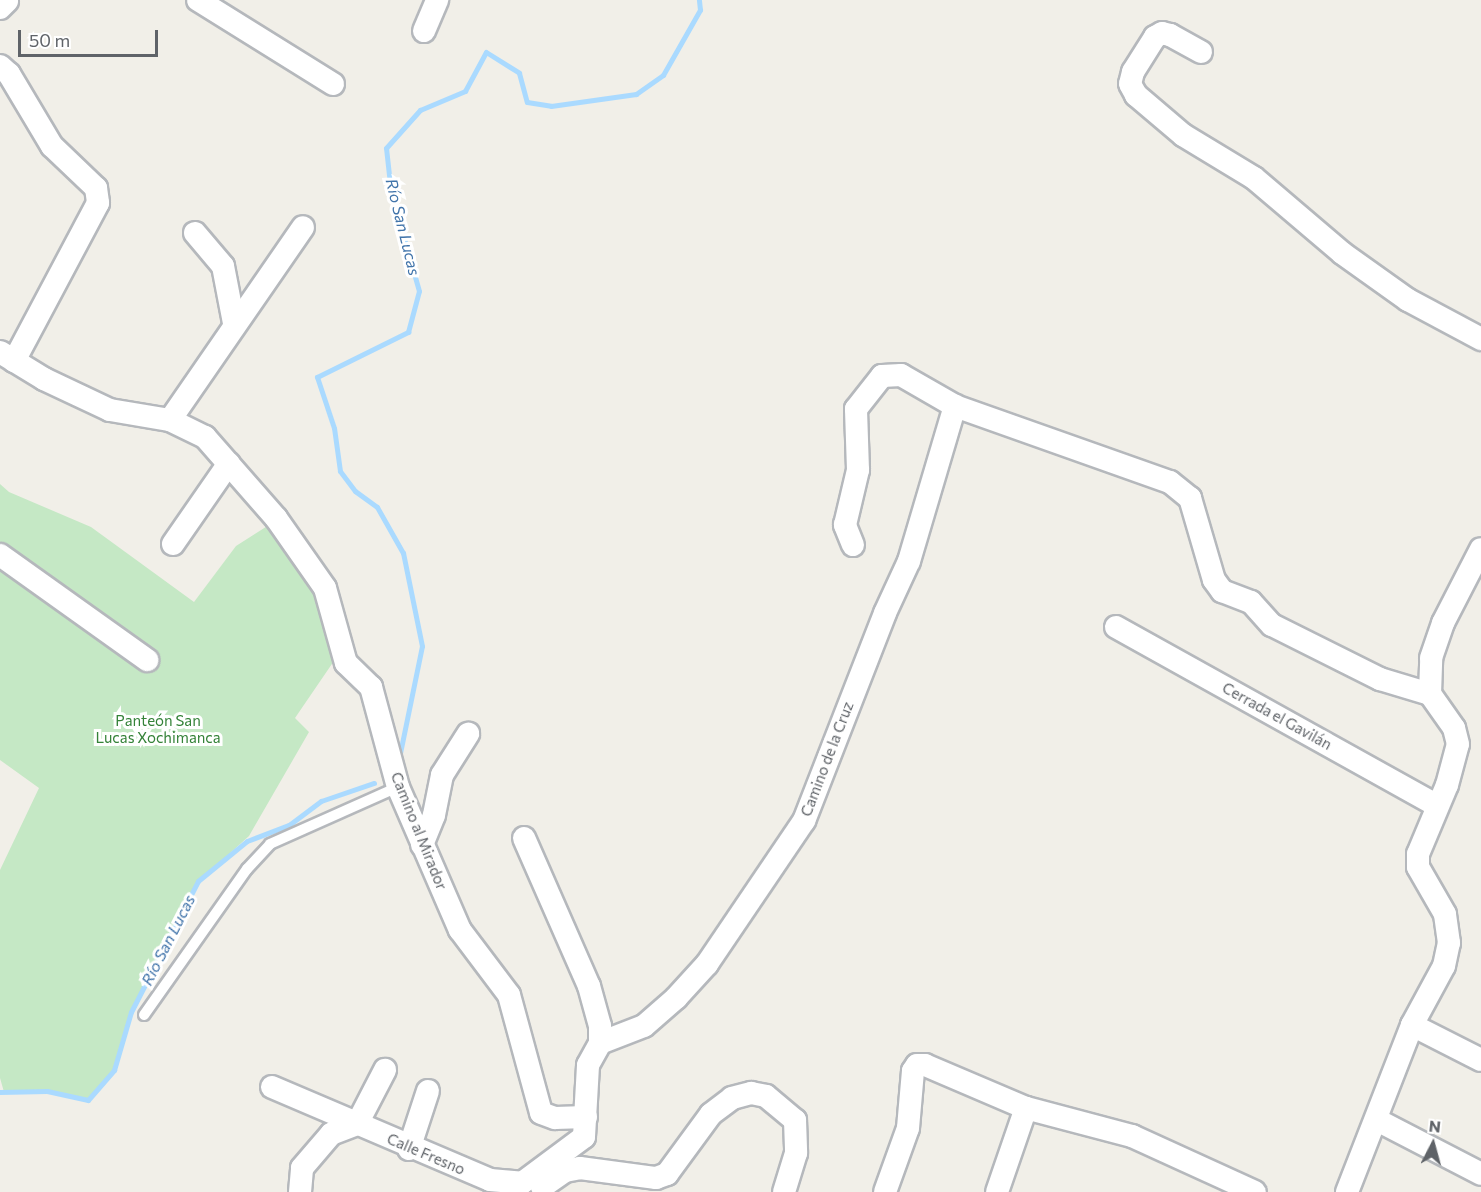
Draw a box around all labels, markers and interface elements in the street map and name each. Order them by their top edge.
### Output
scale bar [21,18,160,56]
text: 50 m [29,29,70,51]
water label: Río San Lucas [382,177,424,277]
street label: Cerrada el Gavilán [1219,678,1335,754]
street label: Camino de la Cruz [797,699,857,819]
park label: Panteón San Lucas Xochimanca [95,711,221,746]
street label: Camino al Mirador [387,769,451,893]
water label: Río San Lucas [137,891,199,989]
north arrow [1403,1114,1463,1174]
text: N [1428,1116,1442,1136]
street label: Calle Fresno [384,1130,468,1178]

